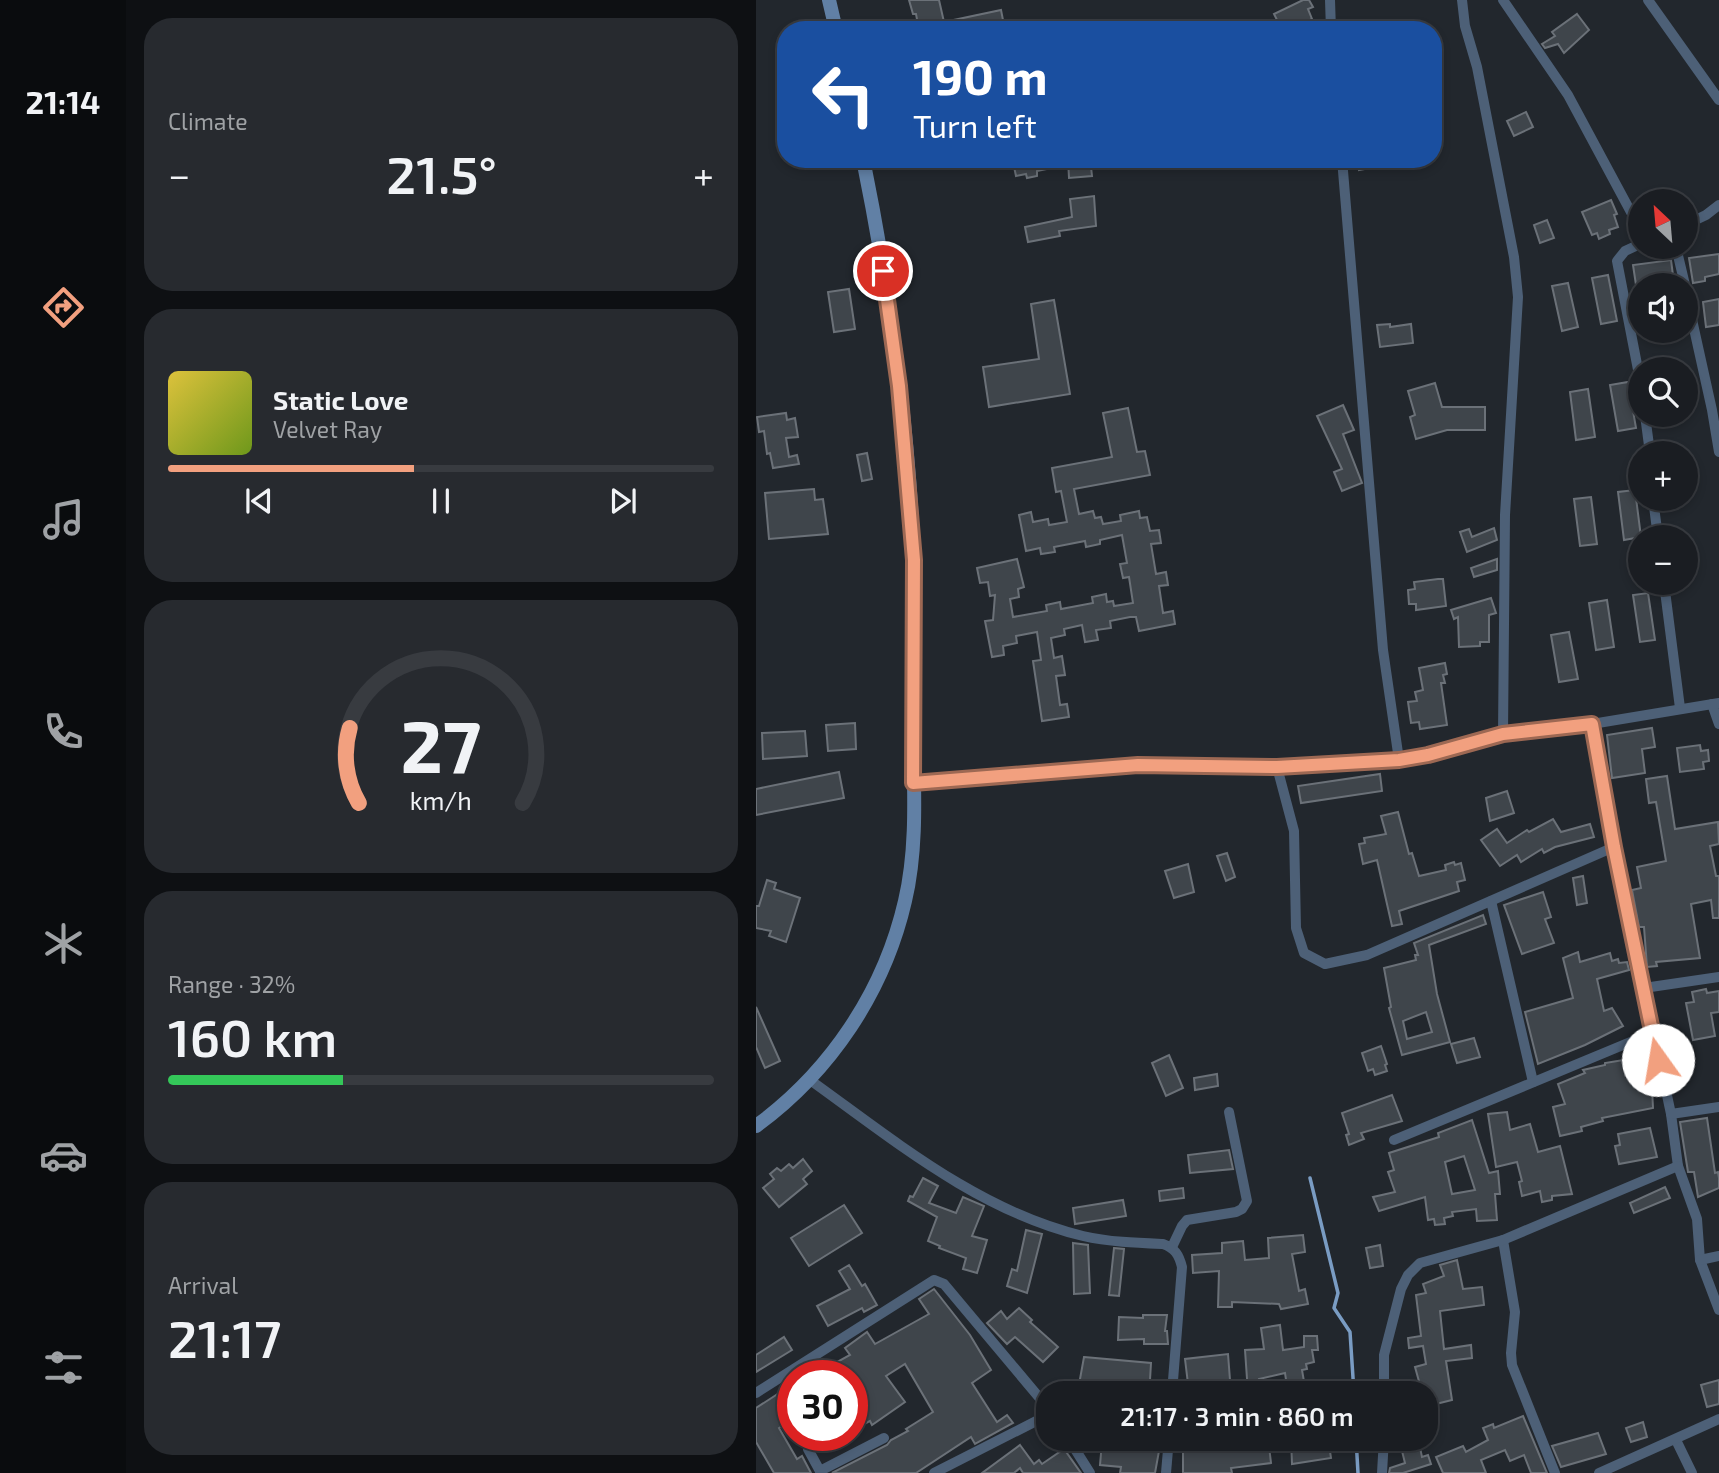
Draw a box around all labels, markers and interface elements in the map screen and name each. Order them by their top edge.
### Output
text: 190 m [913,46,1048,105]
icon: left [798,49,889,140]
text: 21:14 [26,82,100,120]
text: Turn left [913,106,1037,144]
text: Climate [168,107,248,135]
text: 21.5° [386,142,497,204]
text: − [168,151,190,197]
text: + [693,151,714,197]
north arrow [1628,189,1698,259]
map controls [1628,189,1698,595]
pin [853,241,913,301]
icon: arrive [864,252,902,290]
button: sound [1628,273,1698,343]
icon: directions [39,283,88,332]
button: search [1628,357,1698,427]
text: Static Love [273,384,409,415]
text: Velvet Ray [273,415,382,443]
button: + [1628,441,1698,511]
icon: previous [240,482,278,520]
icon: pause [422,482,460,520]
icon: next [604,482,642,520]
icon: music [39,495,88,544]
button: − [1628,525,1698,595]
text: 27 [401,700,481,788]
icon: phone [39,707,88,756]
text: km/h [410,784,472,814]
icon: climate [39,919,88,968]
text: Range · 32% [168,970,295,998]
text: 160 km [168,1005,337,1067]
position arrow [1621,1023,1695,1097]
icon: car [39,1131,88,1180]
text: Arrival [168,1271,238,1299]
text: 21:17 [168,1306,281,1368]
icon: filters [39,1343,88,1392]
speed limit sign: 30 [777,1360,868,1451]
text: 21:17 · 3 min · 860 m [1120,1400,1354,1431]

